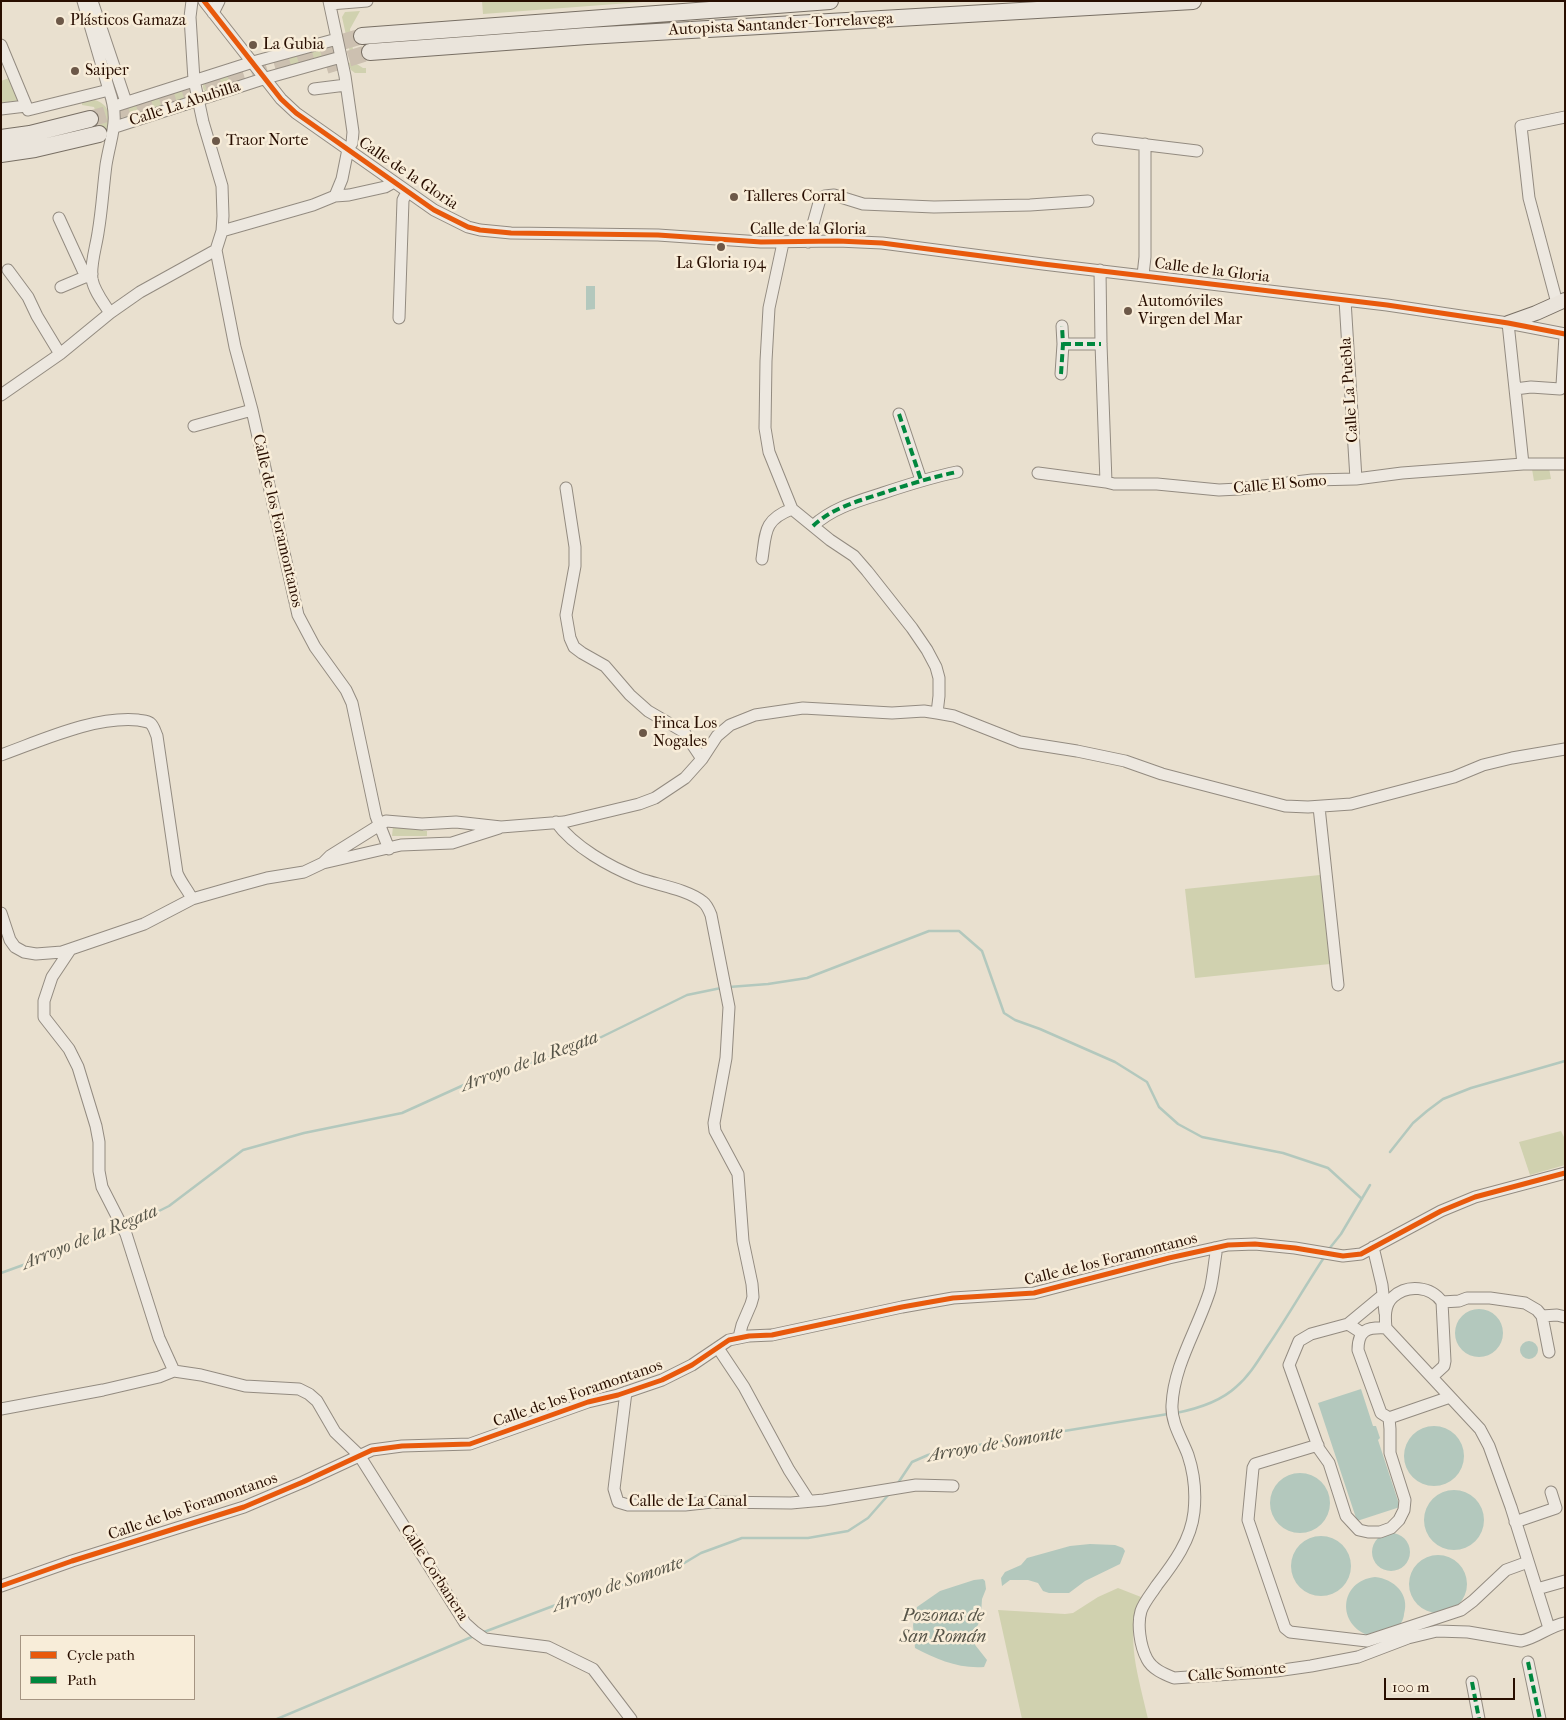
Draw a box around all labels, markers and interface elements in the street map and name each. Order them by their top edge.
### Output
street label: Autopista Santander-Torrelavega [668,10,894,40]
place label: Plásticos Gamaza [70,11,186,31]
marker: Plásticos Gamaza [54,15,66,27]
place label: La Gubia [263,35,324,55]
marker: La Gubia [247,39,259,51]
place label: Saiper [85,61,129,81]
marker: Saiper [69,65,81,77]
street label: Calle La Abubilla [127,77,243,131]
place label: Traor Norte [226,131,308,151]
street label: Calle de la Gloria [354,134,462,214]
marker: Traor Norte [210,135,222,147]
place label: Talleres Corral [744,187,846,207]
marker: Talleres Corral [728,191,740,203]
street label: Calle de la Gloria [750,220,866,240]
marker: La Gloria 194 [715,241,727,253]
place label: La Gloria 194 [676,254,766,274]
street label: Calle de la Gloria [1153,254,1271,288]
place label: Automóviles Virgen del Mar [1138,292,1242,330]
marker: Automóviles Virgen del Mar [1122,305,1134,317]
street label: Calle La Puebla [1337,337,1363,443]
street label: Calle de los Foramontanos [248,432,306,610]
street label: Calle El Somo [1233,471,1327,499]
place label: Finca Los Nogales [653,714,717,752]
marker: Finca Los Nogales [637,727,649,739]
water label: Arroyo de la Regata [458,1027,602,1097]
water label: Arroyo de la Regata [19,1201,161,1275]
street label: Calle de los Foramontanos [1023,1229,1199,1291]
street label: Calle de los Foramontanos [491,1356,665,1432]
water label: Arroyo de Somonte [926,1422,1064,1468]
street label: Calle de los Foramontanos [106,1469,280,1545]
street label: Calle de La Canal [629,1492,747,1512]
street label: Calle Corbanera [396,1521,472,1625]
water label: Arroyo de Somonte [550,1553,686,1617]
water label: Pozonas de San Román [900,1606,986,1648]
legend [20,1635,195,1700]
text: Cycle path [67,1646,135,1664]
street label: Calle Somonte [1187,1659,1287,1687]
scale bar [1386,1668,1517,1700]
text: Path [67,1671,97,1689]
text: 100 m [1392,1678,1430,1696]

